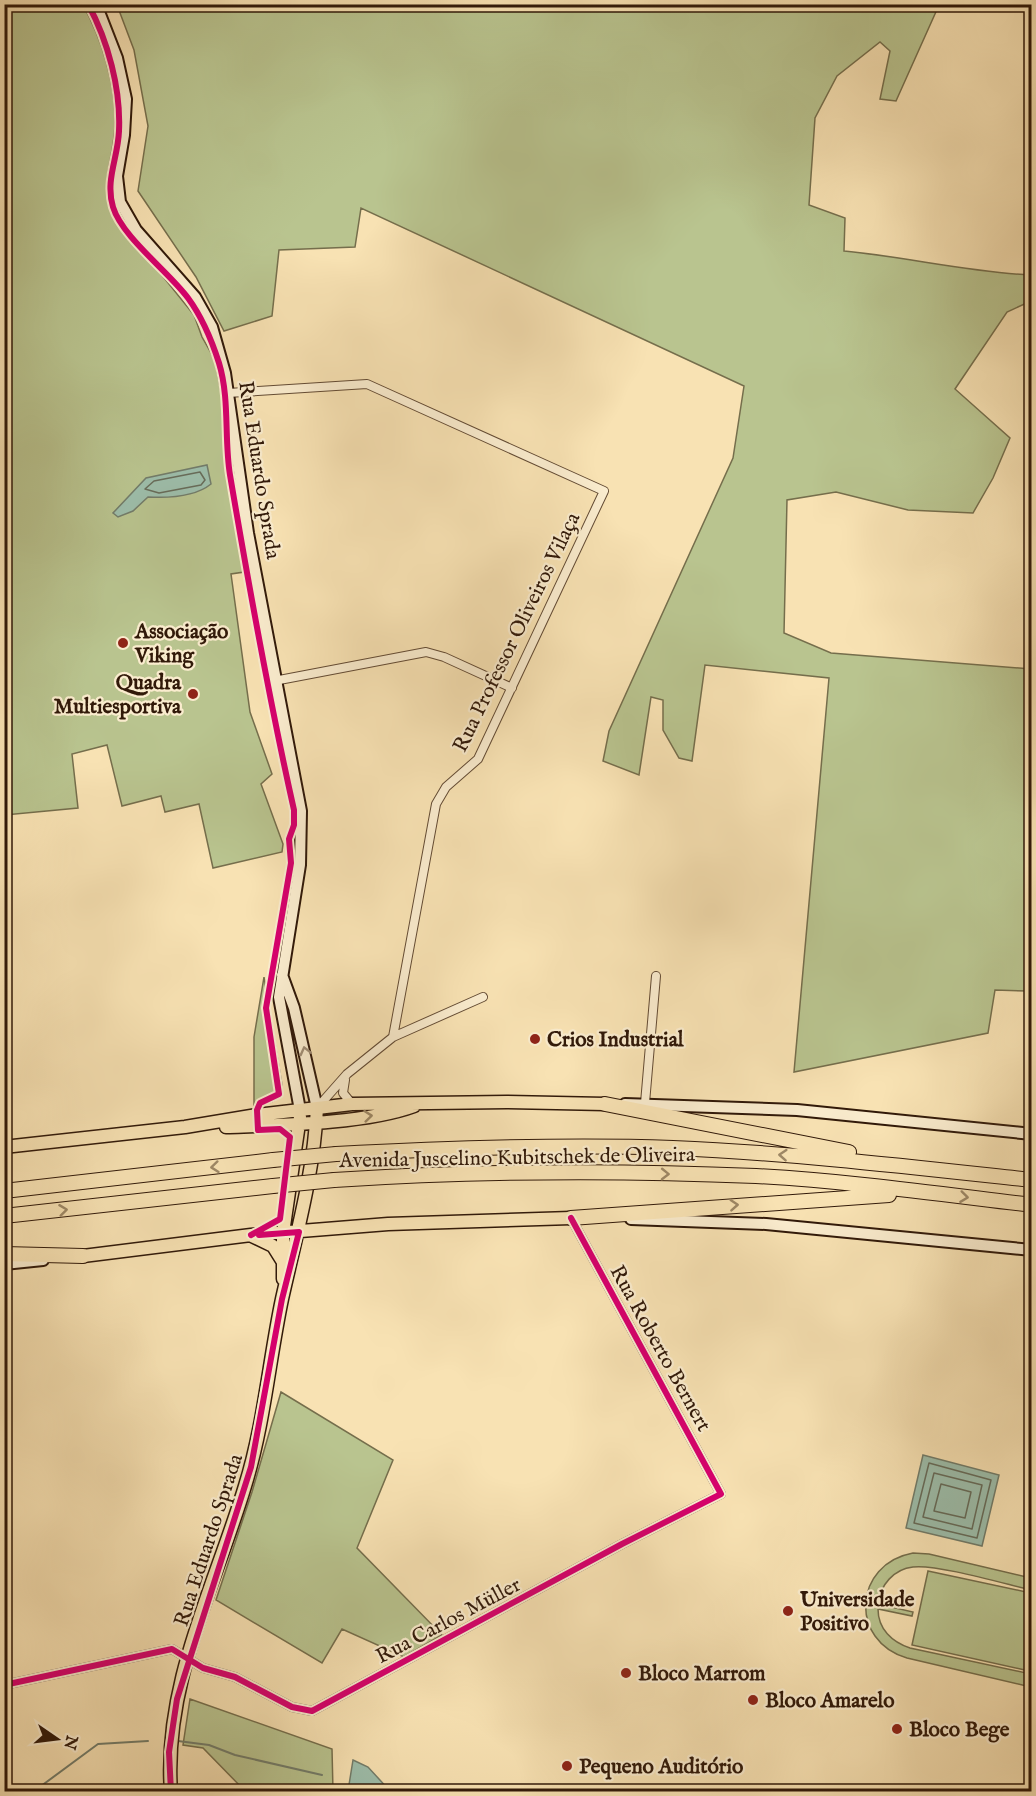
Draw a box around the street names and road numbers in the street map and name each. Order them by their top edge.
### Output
street label: Rua Eduardo Sprada [231,379,286,562]
street label: Rua Professor Oliveiros Vilaça [447,508,588,757]
street label: Avenida Juscelino Kubitschek de Oliveira [338,1142,696,1175]
street label: Rua Roberto Bernert [603,1261,717,1437]
street label: Rua Eduardo Sprada [169,1450,250,1630]
street label: Rua Carlos Müller [372,1572,526,1671]

